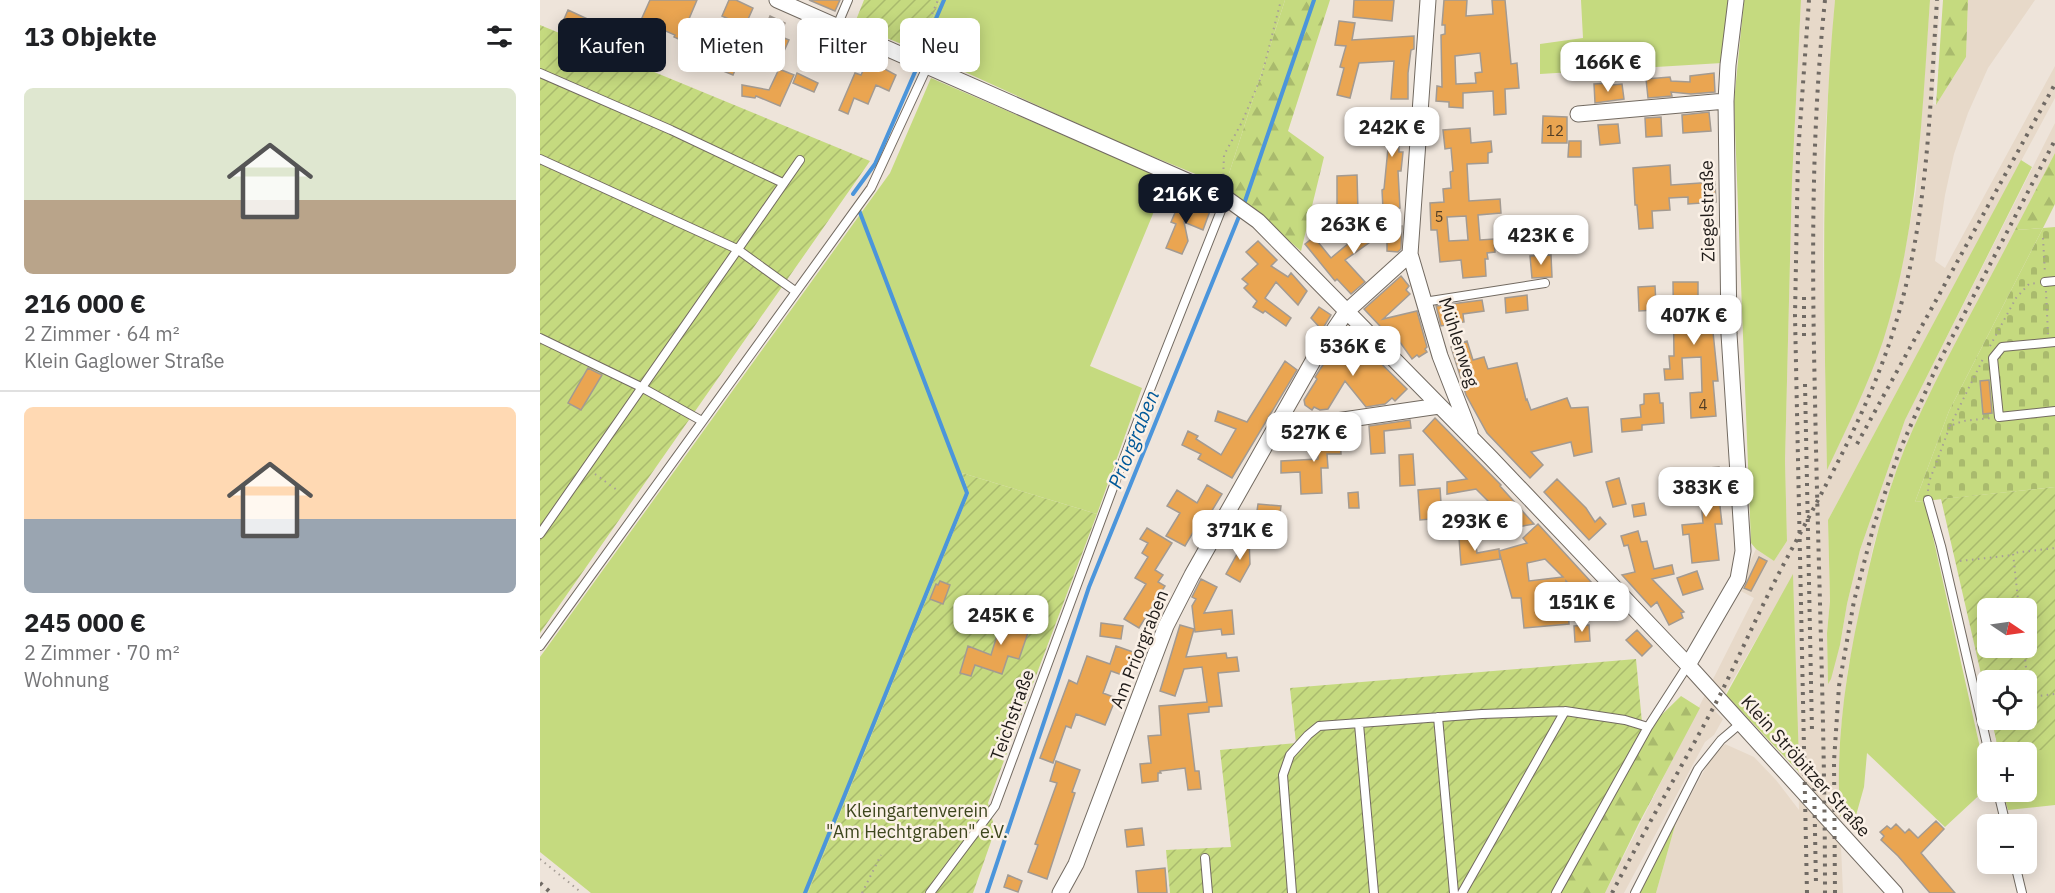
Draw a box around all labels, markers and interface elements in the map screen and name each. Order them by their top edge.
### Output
chip: Kaufen [558,18,666,72]
chip: Mieten [678,18,785,72]
chip: Filter [797,18,888,72]
chip: Neu [900,18,980,72]
text: 13 Objekte [24,19,157,53]
icon: filters [483,20,516,53]
pin: 166K € [1559,42,1657,93]
text: 166K € [1574,48,1642,75]
pin: 242K € [1343,107,1441,158]
text: 242K € [1358,113,1426,140]
house number: 12 [1546,121,1564,140]
icon: home [216,127,324,235]
street label: Ziegelstraße [1695,160,1719,262]
pin: 216K € [1137,174,1235,225]
text: 216K € [1152,180,1220,207]
pin: 263K € [1305,204,1403,255]
house number: 5 [1434,207,1444,226]
text: 263K € [1320,210,1388,237]
pin: 423K € [1492,215,1590,266]
text: 423K € [1507,221,1575,248]
text: 216 000 € [24,286,146,320]
street label: Mühlenweg [1434,294,1484,390]
pin: 407K € [1645,295,1743,346]
text: 407K € [1660,301,1728,328]
text: 2 Zimmer · 64 m² [24,320,180,347]
pin: 536K € [1304,326,1402,377]
text: 536K € [1319,332,1387,359]
text: Klein Gaglower Straße [24,347,225,374]
water label: Priorgraben [1101,386,1165,492]
house number: 4 [1698,395,1708,414]
pin: 527K € [1265,412,1363,463]
text: 527K € [1280,418,1348,445]
icon: home [216,446,324,554]
pin: 383K € [1657,467,1755,518]
text: 383K € [1672,473,1740,500]
pin: 293K € [1426,501,1524,552]
text: 293K € [1441,507,1509,534]
pin: 371K € [1191,510,1289,561]
text: 371K € [1206,516,1274,543]
pin: 151K € [1533,582,1631,633]
street label: Am Priorgraben [1105,586,1173,712]
text: 151K € [1548,588,1616,615]
pin: 245K € [952,595,1050,646]
north arrow [1977,598,2037,658]
map controls [1977,598,2037,874]
text: 245K € [967,601,1035,628]
text: 245 000 € [24,605,146,639]
text: 2 Zimmer · 70 m² [24,639,180,666]
text: Wohnung [24,666,109,693]
street label: Teichstraße [985,666,1039,764]
button: locate [1977,670,2037,730]
street label: Klein Ströbitzer Straße [1736,690,1876,842]
button: + [1977,742,2037,802]
park label: Kleingartenverein "Am Hechtgraben" e.V. [826,799,1008,843]
button: − [1977,814,2037,874]

